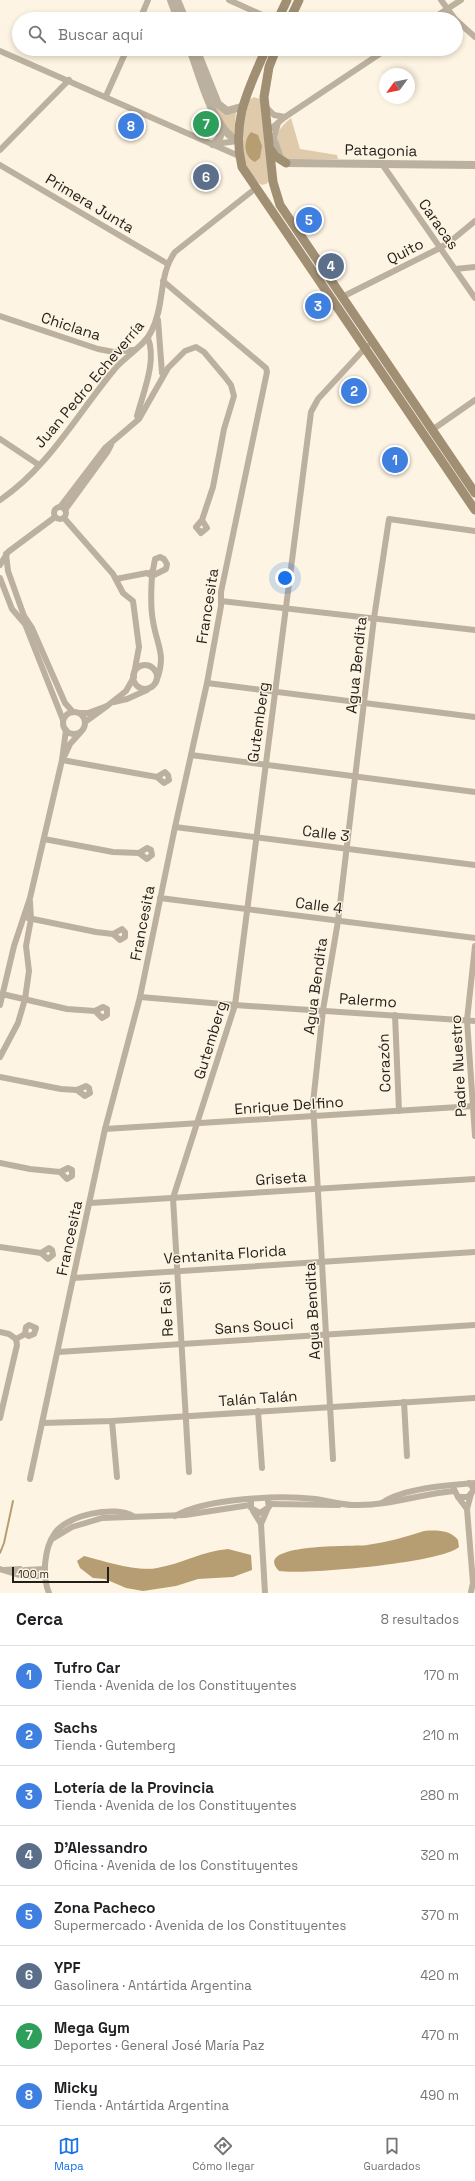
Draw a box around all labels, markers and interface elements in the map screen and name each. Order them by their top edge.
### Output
search box [12,12,463,56]
icon: search [26,23,48,45]
text: Buscar aquí [58,25,143,44]
north arrow [379,68,415,104]
pin: 7 [193,109,219,139]
pin: 8 [118,111,144,141]
street label: Patagonia [345,140,418,160]
pin: 6 [193,162,219,192]
street label: Primera Junta [42,169,138,237]
street label: Caracas [415,195,463,253]
pin: 5 [296,205,322,235]
street label: Quito [383,234,427,268]
pin: 4 [318,251,344,281]
pin: 3 [305,291,331,321]
street label: Chiclana [39,307,104,345]
street label: Juan Pedro Echeverría [30,316,148,452]
pin: 2 [341,376,367,406]
pin: 1 [382,445,408,475]
street label: Francesita [192,566,222,645]
your location [275,568,295,588]
street label: Agua Bendita [341,615,371,715]
street label: Gutemberg [243,681,273,763]
street label: Calle 3 [301,821,351,845]
street label: Francesita [125,883,159,962]
street label: Calle 4 [294,893,344,917]
street label: Agua Bendita [299,936,331,1036]
street label: Palermo [338,989,398,1011]
street label: Gutemberg [189,998,231,1082]
street label: Padre Nuestro [446,1014,470,1118]
street label: Corazón [373,1033,395,1093]
street label: Enrique Delfino [234,1092,344,1118]
street label: Griseta [255,1167,308,1189]
street label: Francesita [52,1198,86,1277]
street label: Ventanita Florida [163,1240,287,1268]
street label: Agua Bendita [300,1261,324,1360]
street label: Re Fa Si [155,1281,177,1337]
street label: Sans Souci [214,1314,294,1338]
street label: Talán Talán [218,1386,298,1410]
scale bar [12,1565,109,1584]
text: 100 m [18,1567,49,1581]
text: Cerca [16,1608,63,1630]
text: 8 resultados [381,1611,459,1628]
text: Tufro Car [54,1658,120,1677]
text: 1 [26,1667,32,1684]
text: 170 m [423,1667,459,1684]
text: Tienda · Avenida de los Constituyentes [54,1677,297,1694]
text: Sachs [54,1718,98,1737]
text: 2 [25,1727,33,1744]
text: 210 m [423,1727,459,1744]
text: Tienda · Gutemberg [54,1737,176,1754]
text: Lotería de la Provincia [54,1778,214,1797]
text: 3 [25,1787,33,1804]
text: 280 m [420,1787,459,1804]
text: Tienda · Avenida de los Constituyentes [54,1797,297,1814]
text: D'Alessandro [54,1838,148,1857]
text: 4 [25,1847,33,1864]
text: 320 m [420,1847,459,1864]
text: Oficina · Avenida de los Constituyentes [54,1857,298,1874]
text: Zona Pacheco [54,1898,156,1917]
text: 5 [25,1907,33,1924]
text: 370 m [421,1907,459,1924]
text: Supermercado · Avenida de los Constituyentes [54,1917,346,1934]
text: YPF [54,1958,80,1977]
text: 6 [25,1967,33,1984]
text: 420 m [420,1967,459,1984]
text: Gasolinera · Antártida Argentina [54,1977,252,1994]
text: Mega Gym [54,2018,130,2037]
text: 7 [25,2027,33,2044]
text: 470 m [421,2027,459,2044]
text: Deportes · General José María Paz [54,2037,264,2054]
text: Micky [54,2078,98,2097]
text: 8 [25,2087,33,2104]
text: 490 m [420,2087,459,2104]
text: Tienda · Antártida Argentina [54,2097,229,2114]
tab: Mapa [54,2135,84,2173]
tab: Cómo llegar [192,2135,255,2173]
tab: Guardados [363,2135,421,2173]

